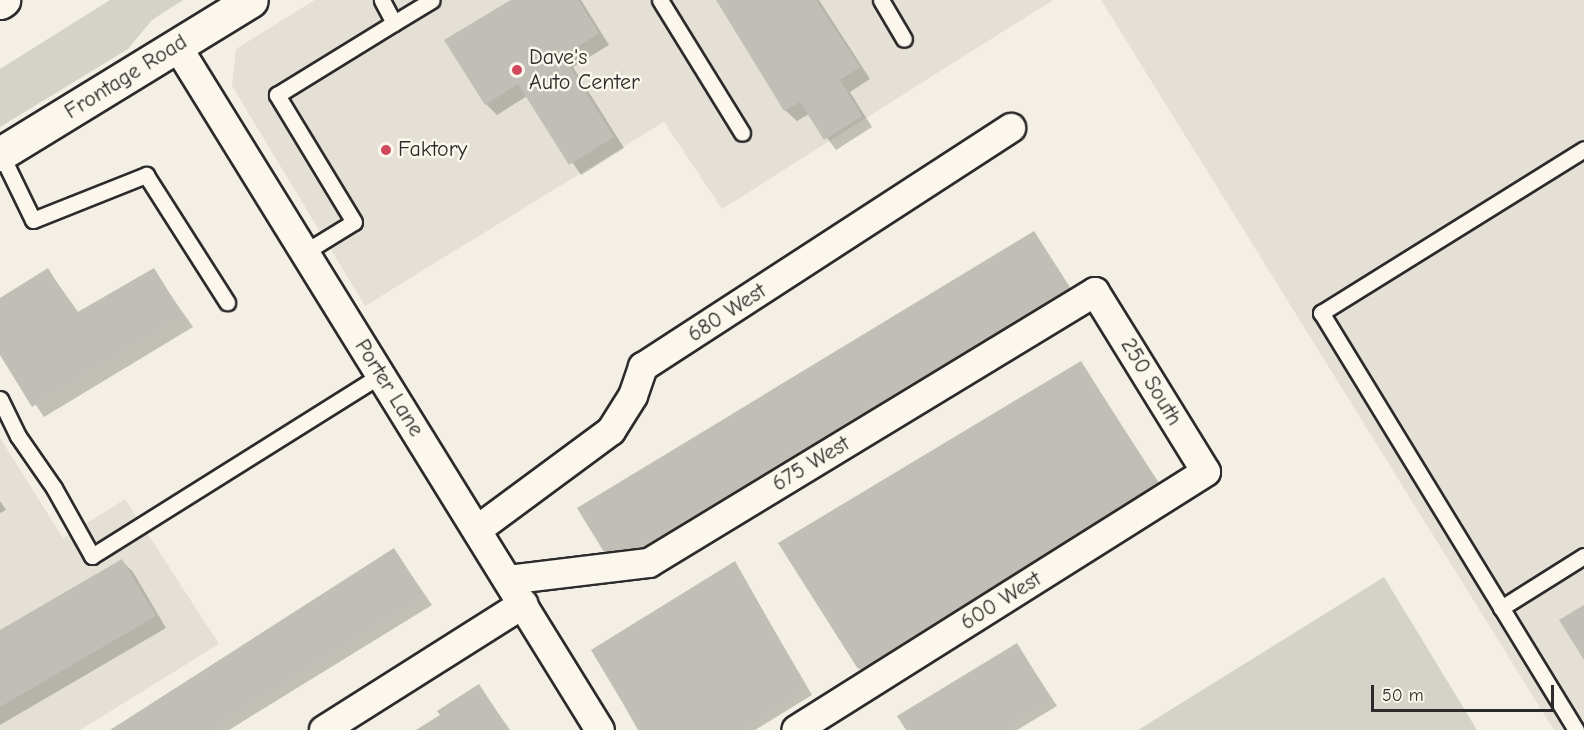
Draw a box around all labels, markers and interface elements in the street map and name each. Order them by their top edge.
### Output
street label: Frontage Road [60,29,192,125]
place label: Dave's Auto Center [529,44,640,96]
marker: Dave's Auto Center [510,63,524,77]
place label: Faktory [398,137,467,163]
marker: Faktory [379,143,393,157]
street label: 680 West [683,278,771,348]
street label: Porter Lane [349,334,429,442]
street label: 250 South [1115,334,1187,430]
street label: 675 West [767,431,855,497]
street label: 600 West [956,566,1046,636]
scale bar [1374,673,1557,711]
text: 50 m [1382,685,1424,706]

